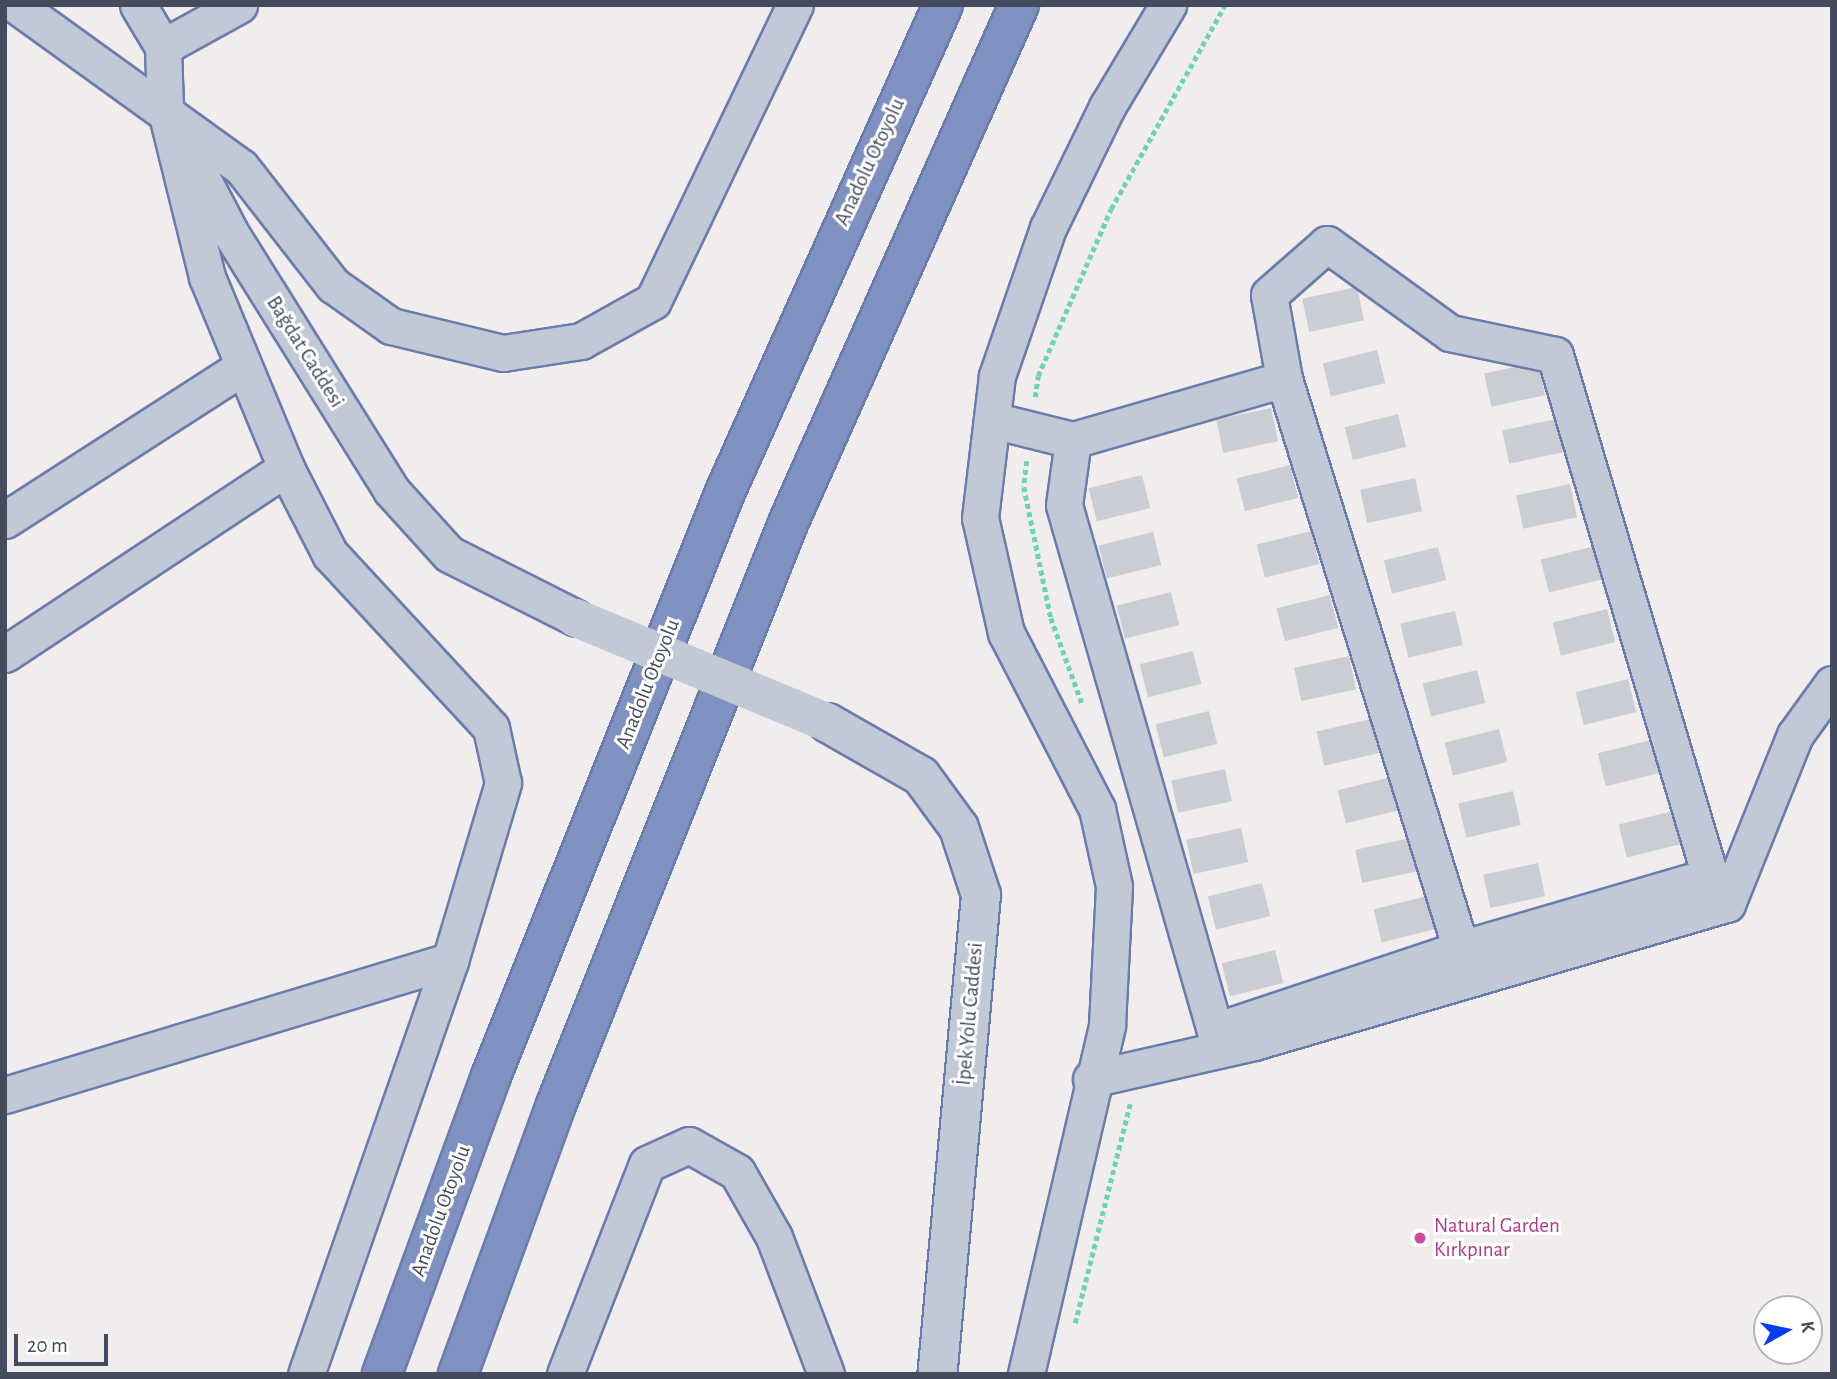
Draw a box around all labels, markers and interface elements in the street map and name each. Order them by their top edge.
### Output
street label: Anadolu Otoyolu [829,94,911,230]
street label: Bağdat Caddesi [261,292,349,412]
street label: Anadolu Otoyolu [611,615,685,753]
street label: İpek Yolu Caddesi [951,941,989,1087]
street label: Anadolu Otoyolu [406,1142,476,1280]
place label: Natural Garden Kırkpınar [1434,1213,1560,1263]
marker: Natural Garden Kırkpınar [1412,1230,1428,1246]
north arrow [1753,1295,1823,1365]
scale bar [18,1320,112,1364]
text: K [1797,1320,1818,1334]
text: 20 m [27,1335,68,1356]

